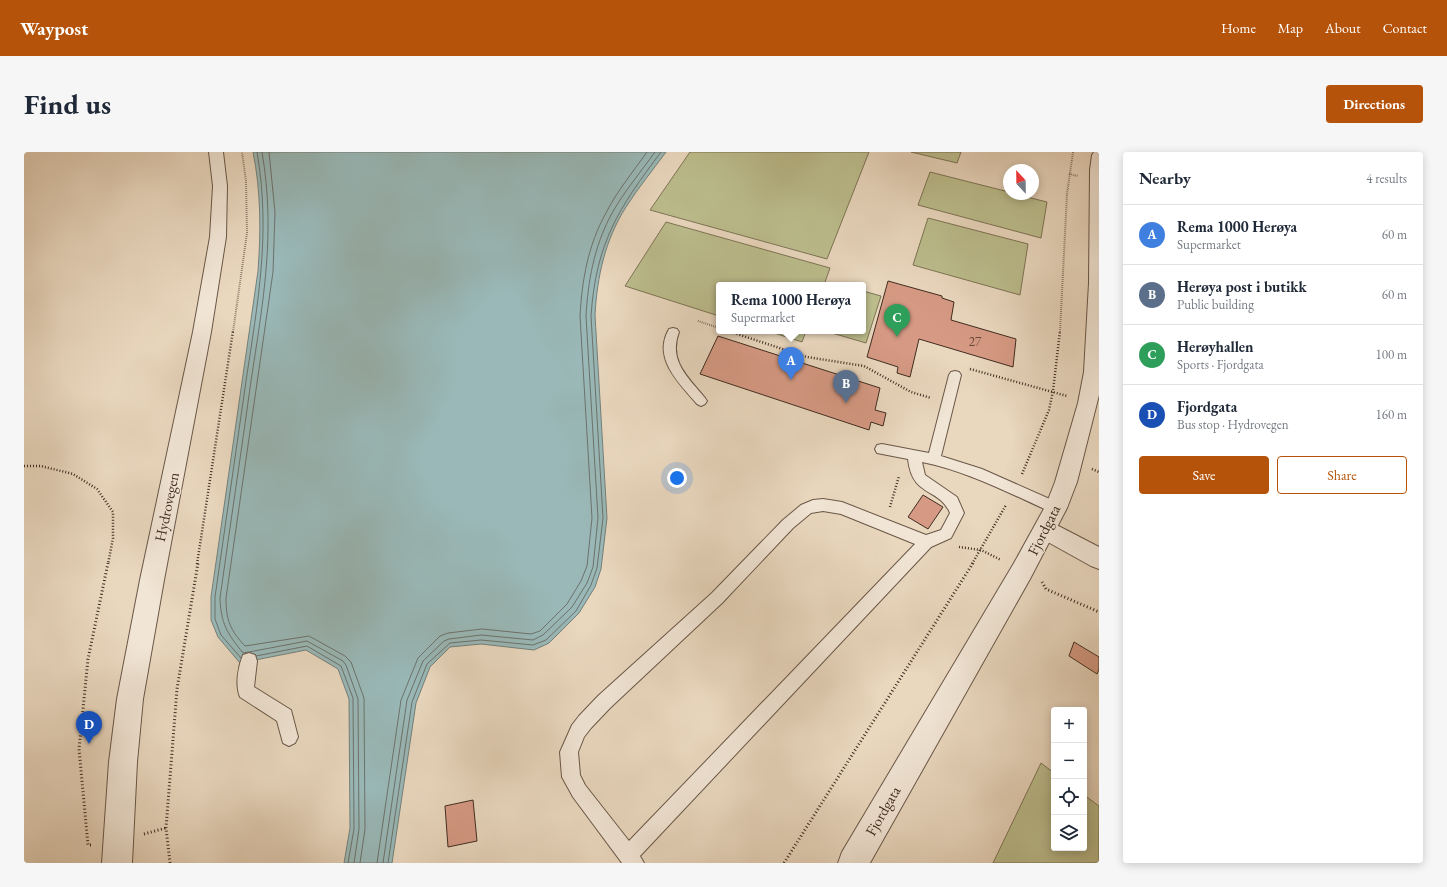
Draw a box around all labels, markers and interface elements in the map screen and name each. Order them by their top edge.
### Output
text: Waypost [20,16,88,41]
text: Home [1221,19,1256,37]
text: Map [1278,19,1303,37]
text: About [1325,19,1361,37]
text: Contact [1383,19,1427,37]
button: Directions [1326,85,1423,123]
text: Find us [24,86,111,122]
north arrow [1003,164,1039,200]
text: Nearby [1139,167,1191,189]
text: 4 results [1366,170,1407,187]
text: Rema 1000 Herøya [1177,217,1297,236]
text: A [1147,226,1157,243]
text: 60 m [1382,226,1407,243]
text: Supermarket [1177,236,1241,253]
text: Herøya post i butikk [1177,277,1307,296]
popup [716,282,866,334]
text: B [1148,286,1156,303]
text: 60 m [1382,286,1407,303]
text: Rema 1000 Herøya [731,290,851,309]
text: Public building [1177,296,1254,313]
pin: C [884,304,910,337]
text: Supermarket [731,309,795,326]
house number: 27 [969,333,982,350]
text: Herøyhallen [1177,337,1254,356]
text: C [1147,346,1157,363]
text: 100 m [1376,346,1407,363]
pin: A [778,347,804,380]
text: Sports · Fjordgata [1177,356,1264,373]
pin: B [833,370,859,403]
text: Fjordgata [1177,397,1237,416]
text: D [1147,406,1157,423]
text: 160 m [1376,406,1407,423]
text: Bus stop · Hydrovegen [1177,416,1289,433]
button: Save [1139,456,1269,494]
button: Share [1277,456,1407,494]
your location [667,468,687,488]
street label: Hydrovegen [150,470,183,543]
street label: Fjordgata [1023,501,1064,558]
map controls [1051,707,1087,851]
button: + [1051,707,1087,743]
pin: D [76,711,102,744]
button: − [1051,743,1087,779]
button: locate [1051,779,1087,815]
street label: Fjordgata [861,782,904,839]
button: layers [1051,815,1087,851]

